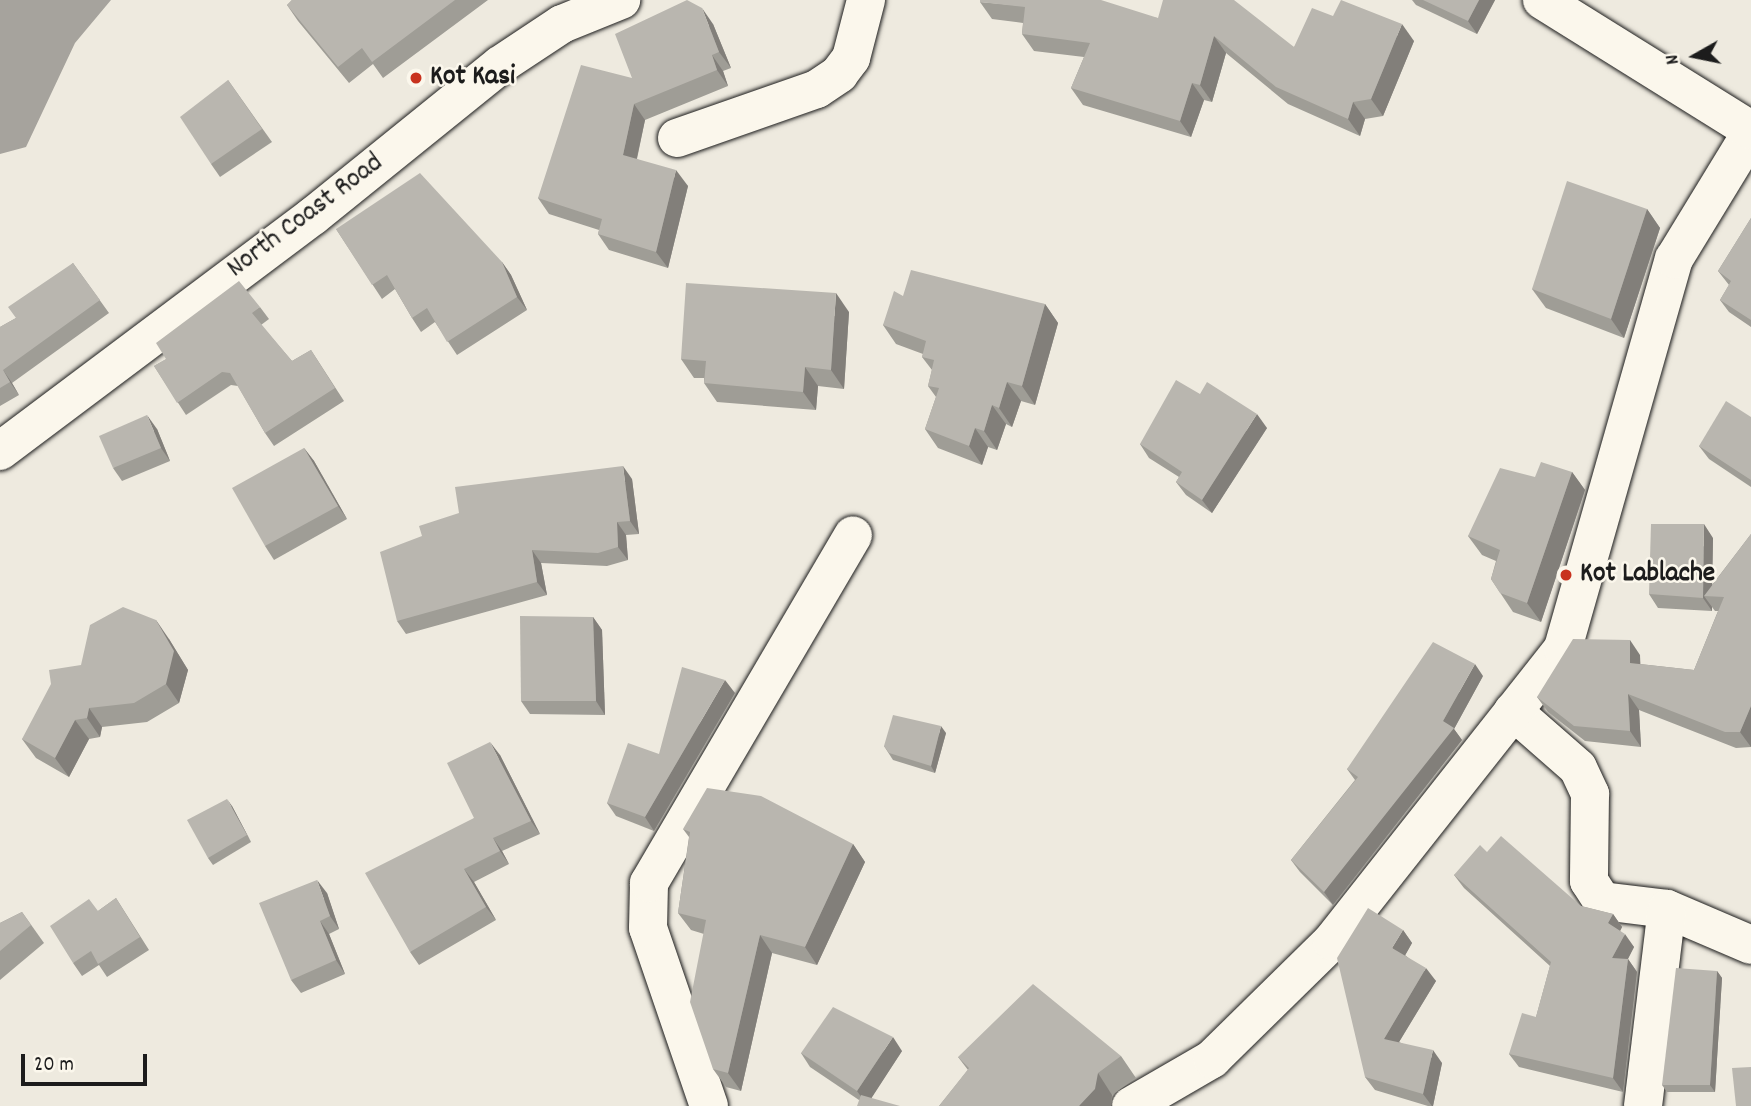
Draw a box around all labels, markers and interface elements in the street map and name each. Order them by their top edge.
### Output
north arrow [1660,21,1730,91]
text: N [1660,53,1688,66]
place label: Kot Kasi [430,61,515,95]
marker: Kot Kasi [408,70,424,86]
street label: North Coast Road [221,147,391,287]
place label: Kot Lablache [1580,558,1715,592]
marker: Kot Lablache [1558,567,1574,583]
scale bar [24,1040,150,1084]
text: 20 m [34,1051,74,1081]

